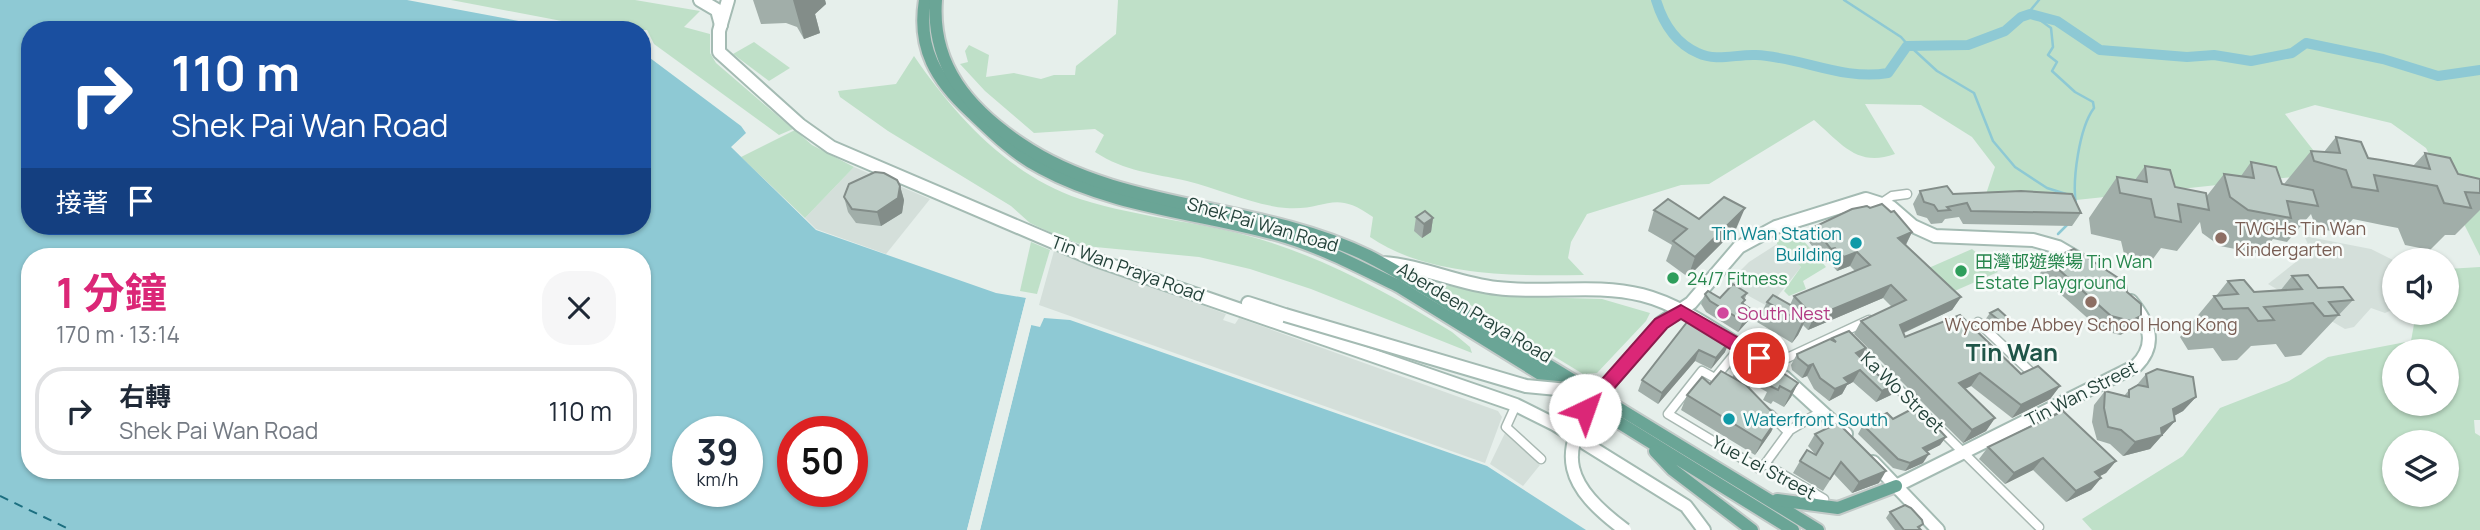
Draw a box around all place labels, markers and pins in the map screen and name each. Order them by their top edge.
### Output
place label: TWGHs Tin Wan Kindergarten [2235,216,2366,261]
place label: Tin Wan Station Building [1711,221,1842,266]
marker: TWGHs Tin Wan Kindergarten [2213,230,2229,246]
marker: Tin Wan Station Building [1848,235,1864,251]
place label: 田灣邨遊樂場 Tin Wan Estate Playground [1975,249,2153,294]
marker: 田灣邨遊樂場 Tin Wan Estate Playground [1953,263,1969,279]
place label: 24/7 Fitness [1687,266,1788,290]
marker: 24/7 Fitness [1665,270,1681,286]
marker: Wycombe Abbey School Hong Kong [2083,294,2099,310]
place label: South Nest [1737,301,1830,325]
marker: South Nest [1715,305,1731,321]
place label: Wycombe Abbey School Hong Kong [1944,312,2238,336]
pin [1729,328,1789,388]
place label: Waterfront South [1743,407,1888,431]
marker: Waterfront South [1721,411,1737,427]

